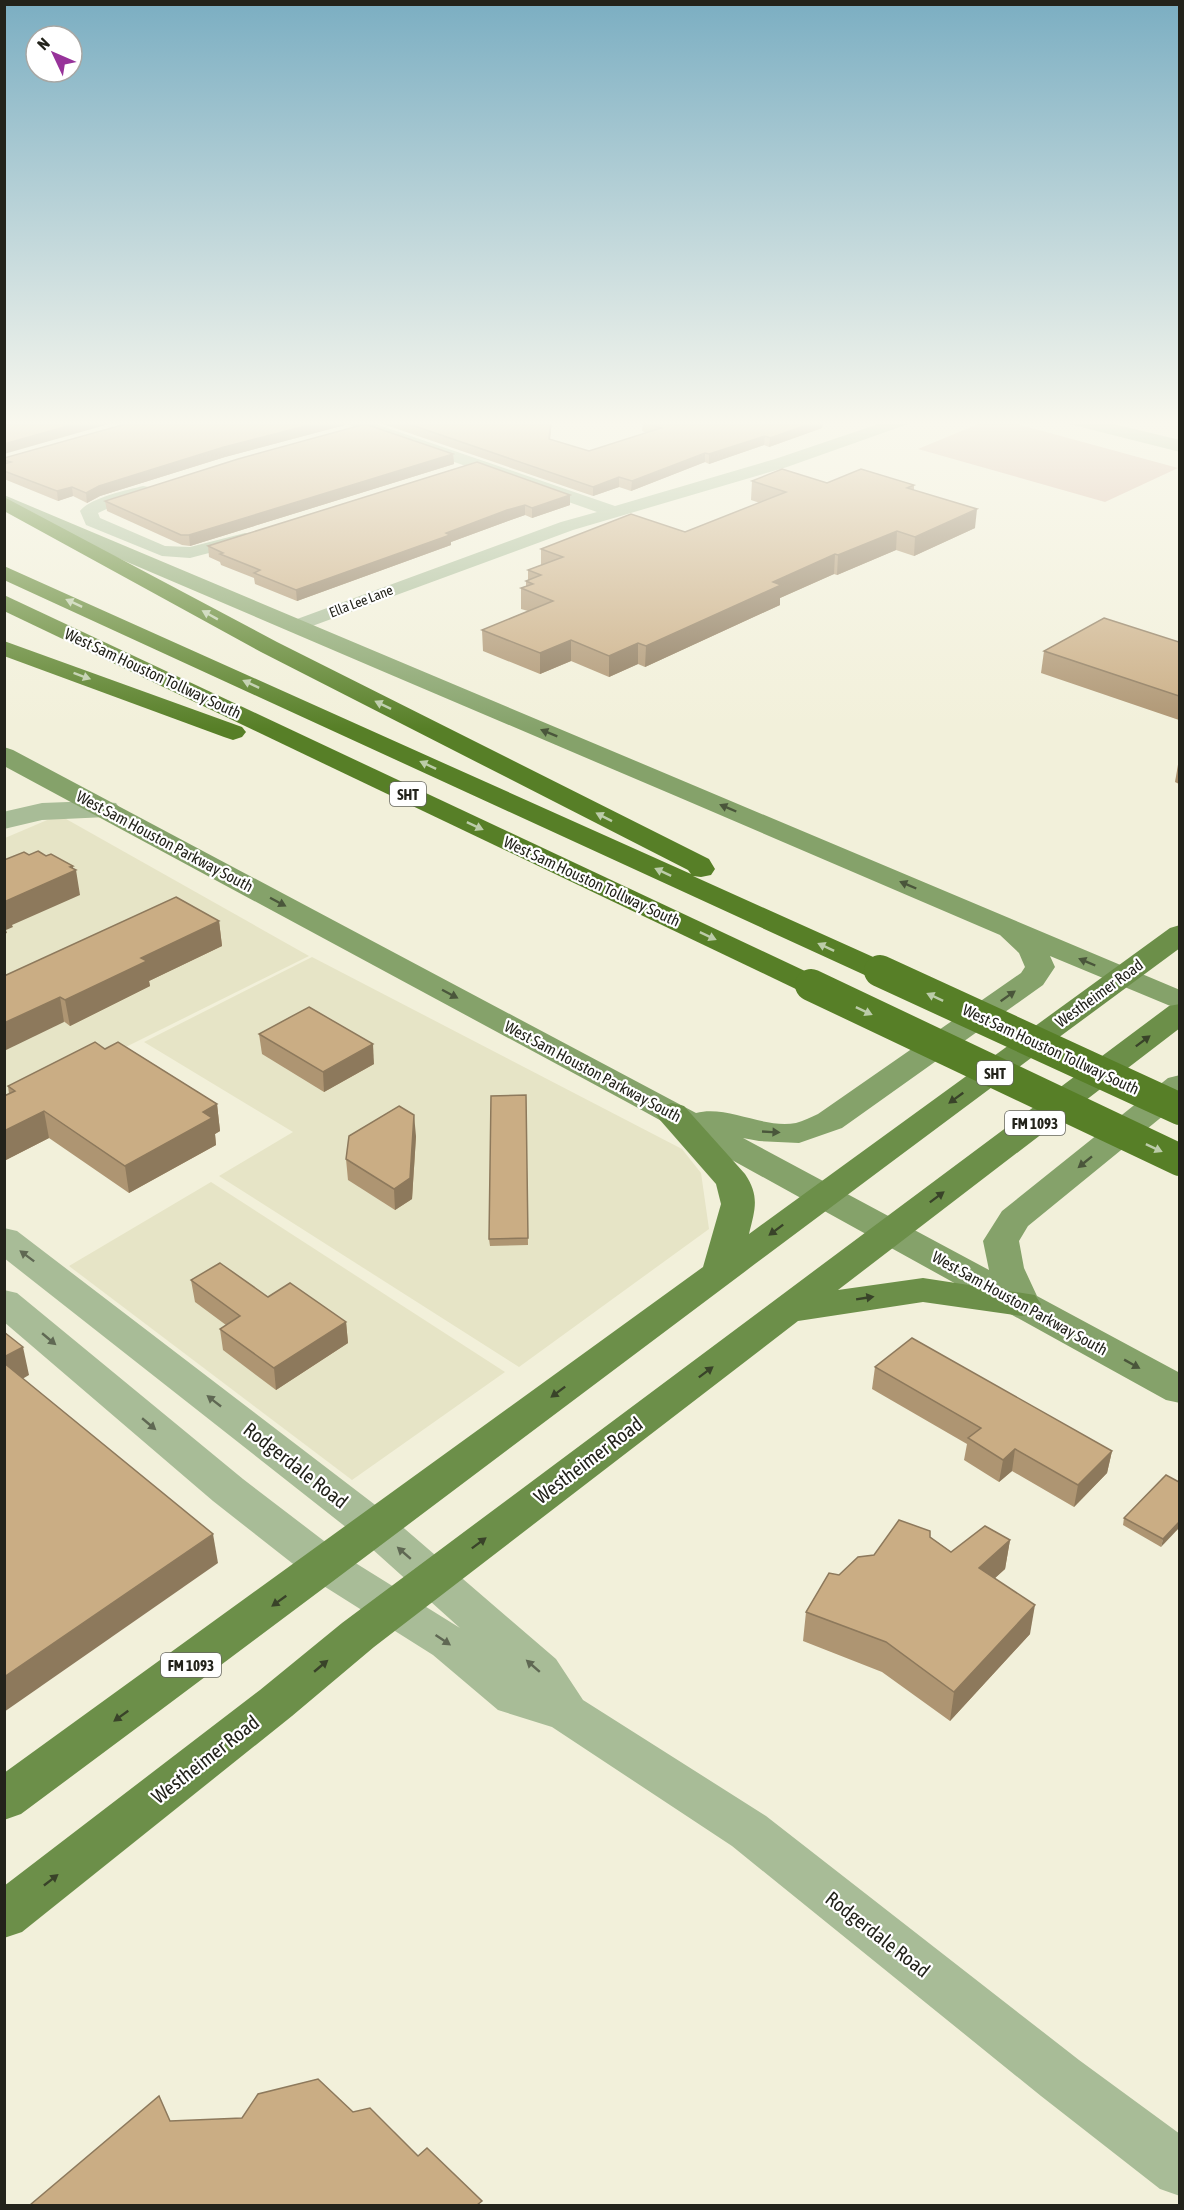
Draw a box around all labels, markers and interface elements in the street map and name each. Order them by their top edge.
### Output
north arrow [24,24,84,84]
text: N [33,34,53,53]
street label: Ella Lee Lane [327,582,395,620]
one-way arrow [65,599,82,608]
one-way arrow [201,610,218,620]
street label: West Sam Houston Tollway South [61,624,244,723]
one-way arrow [73,672,91,682]
one-way arrow [243,680,260,689]
one-way arrow [374,700,391,709]
one-way arrow [539,728,557,738]
one-way arrow [420,761,437,770]
road number: SHT [390,782,426,806]
street label: West Sam Houston Parkway South [73,787,256,896]
one-way arrow [720,804,737,813]
one-way arrow [595,812,612,822]
one-way arrow [466,821,483,830]
street label: West Sam Houston Tollway South [500,832,683,931]
one-way arrow [655,868,672,877]
one-way arrow [898,880,916,890]
one-way arrow [270,897,287,907]
one-way arrow [699,932,716,941]
one-way arrow [817,942,835,952]
street label: Westheimer Road [1052,955,1146,1031]
one-way arrow [1078,956,1096,966]
one-way arrow [442,989,459,999]
one-way arrow [1000,990,1016,1002]
one-way arrow [927,992,944,1001]
street label: West Sam Houston Tollway South [959,1000,1142,1099]
one-way arrow [856,1006,873,1015]
street label: West Sam Houston Parkway South [501,1017,684,1126]
one-way arrow [1134,1035,1150,1047]
road number: SHT [977,1061,1013,1085]
one-way arrow [948,1092,964,1104]
road number: FM 1093 [1005,1111,1065,1135]
one-way arrow [762,1127,781,1136]
one-way arrow [1146,1144,1163,1153]
one-way arrow [1077,1155,1093,1168]
one-way arrow [929,1190,945,1203]
one-way arrow [768,1224,783,1236]
street label: West Sam Houston Parkway South [929,1247,1111,1360]
one-way arrow [19,1250,34,1262]
one-way arrow [856,1293,875,1302]
one-way arrow [41,1333,57,1346]
one-way arrow [1124,1359,1141,1369]
one-way arrow [699,1366,714,1378]
one-way arrow [551,1386,567,1398]
one-way arrow [206,1395,222,1408]
street label: Westheimer Road [529,1412,647,1508]
one-way arrow [141,1417,156,1430]
street label: Rodgerdale Road [239,1417,353,1513]
one-way arrow [471,1536,487,1549]
one-way arrow [397,1547,412,1560]
one-way arrow [271,1595,287,1607]
one-way arrow [435,1634,451,1645]
road number: FM 1093 [161,1653,221,1677]
one-way arrow [313,1659,329,1672]
one-way arrow [525,1659,540,1673]
one-way arrow [113,1709,128,1721]
street label: Westheimer Road [147,1710,263,1808]
one-way arrow [43,1875,58,1887]
street label: Rodgerdale Road [821,1886,935,1982]

